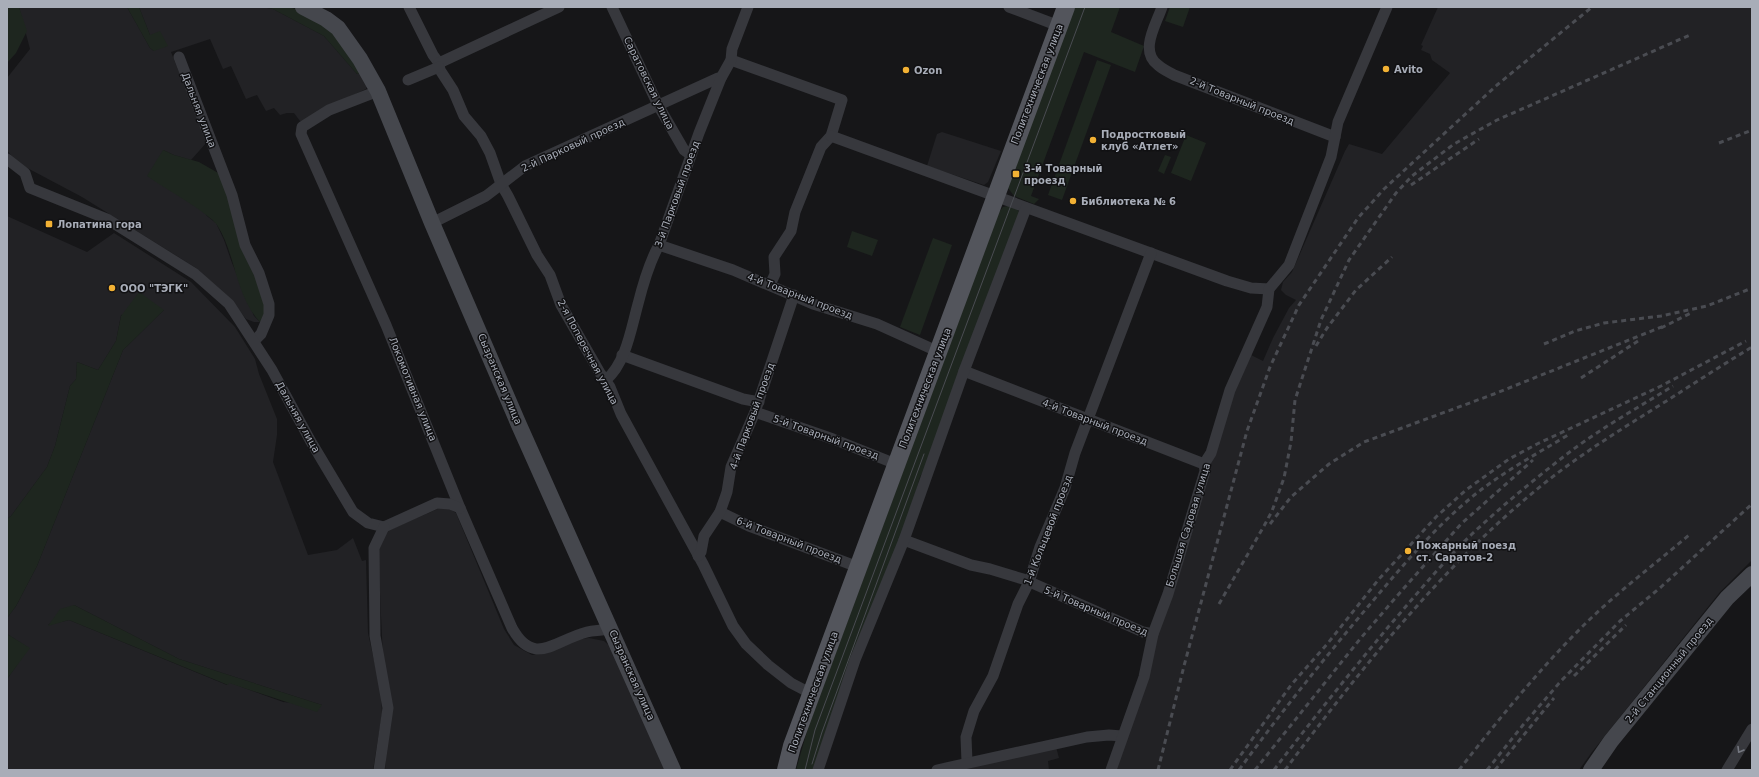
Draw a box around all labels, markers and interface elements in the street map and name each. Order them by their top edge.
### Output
street label: Политехническая улица [1009,22,1065,146]
street label: Саратовская улица [622,35,676,131]
marker: Avito [1381,64,1391,74]
place label: Avito [1394,64,1423,75]
marker: Ozon [901,65,911,75]
place label: Ozon [914,65,942,76]
street label: Дальняя улица [180,71,218,149]
street label: 2-й Товарный проезд [1188,75,1296,127]
street label: 2-й Парковый проезд [520,116,626,174]
place label: Подростковый клуб «Атлет» [1101,129,1186,152]
marker: Подростковый клуб «Атлет» [1088,135,1098,145]
street label: 3-й Парковый проезд [653,139,701,249]
place label: 3-й Товарный проезд [1024,163,1102,186]
marker: 3-й Товарный проезд [1011,169,1021,179]
marker: Библиотека № 6 [1068,196,1078,206]
place label: Библиотека № 6 [1081,196,1176,207]
marker: Лопатина гора [44,219,54,229]
place label: Лопатина гора [57,219,142,230]
street label: 4-й Товарный проезд [746,271,854,321]
marker: ООО "ТЭГК" [107,283,117,293]
place label: ООО "ТЭГК" [120,283,188,294]
street label: 2-я Поперечная улица [556,298,620,406]
street label: Политехническая улица [897,326,953,450]
street label: Сызранская улица [476,332,524,426]
street label: Локомотивная улица [387,335,439,443]
street label: 4-й Парковый проезд [728,361,776,471]
street label: Дальняя улица [274,379,322,455]
street label: 4-й Товарный проезд [1041,397,1149,447]
street label: 5-й Товарный проезд [772,413,880,461]
street label: Большая Садовая улица [1164,462,1212,588]
street label: 1-й Кольцевой проезд [1022,473,1074,587]
street label: 6-й Товарный проезд [735,515,843,565]
place label: Пожарный поезд ст. Саратов-2 [1416,540,1516,563]
marker: Пожарный поезд ст. Саратов-2 [1403,546,1413,556]
street label: 5-й Товарный проезд [1042,584,1150,638]
street label: 2-й Станционный проезд [1623,615,1715,725]
street label: Сызранская улица [607,628,657,722]
street label: Политехническая улица [786,630,840,754]
one-way arrow [1737,746,1744,753]

